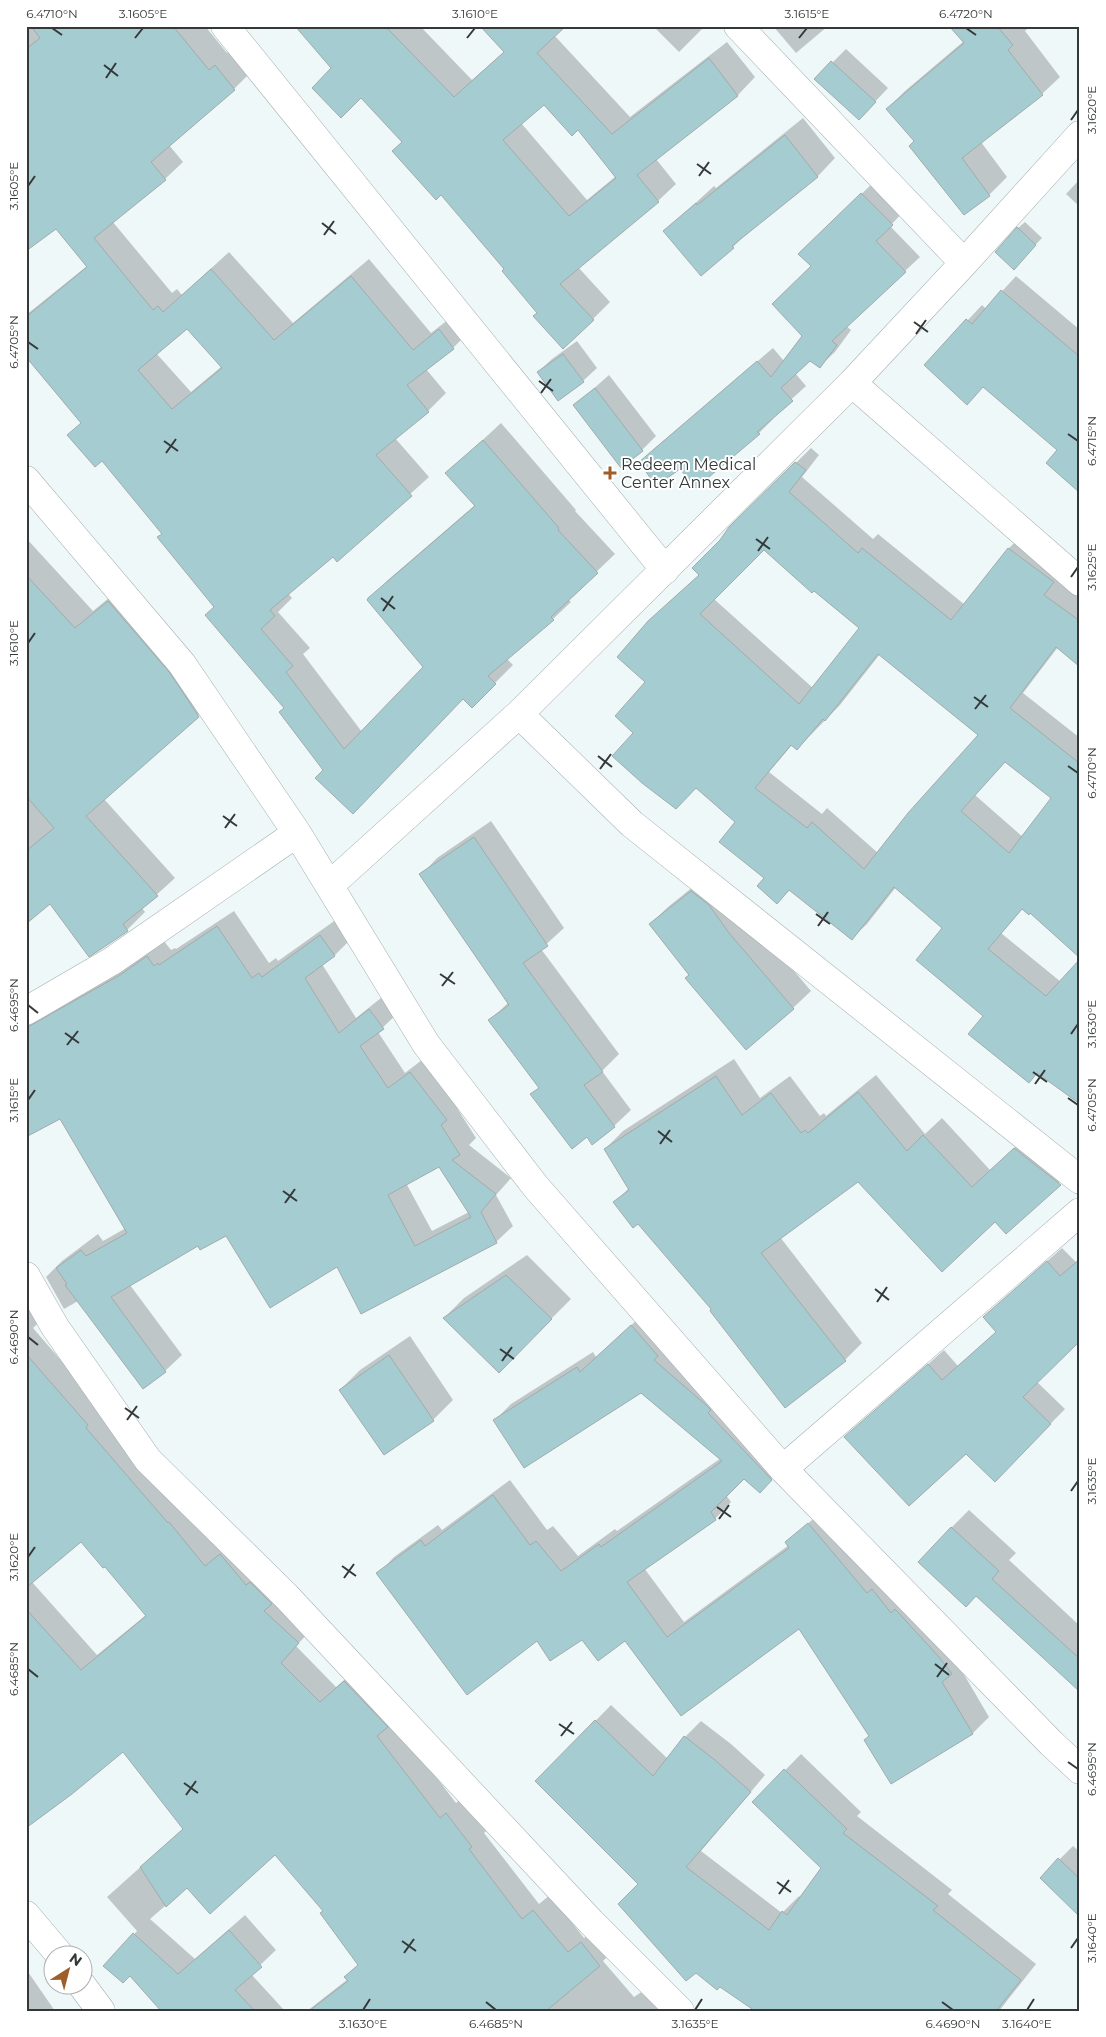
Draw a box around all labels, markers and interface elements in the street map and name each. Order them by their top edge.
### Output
text: 6.4710°N [26,6,78,21]
text: 3.1605°E [119,6,167,21]
text: 3.1610°E [452,6,498,21]
text: 3.1615°E [785,6,829,21]
text: 6.4720°N [939,6,993,21]
text: 3.1620°E [1084,86,1099,134]
text: 3.1605°E [6,162,21,210]
text: 6.4705°N [6,315,21,369]
text: 6.4715°N [1084,416,1099,466]
place label: Redeem Medical Center Annex [621,455,756,492]
marker: Redeem Medical Center Annex [603,466,617,480]
text: 3.1625°E [1084,543,1099,591]
text: 3.1610°E [6,620,21,666]
text: 6.4710°N [1084,747,1099,799]
text: 6.4695°N [6,978,21,1032]
text: 3.1630°E [1084,1000,1099,1048]
text: 3.1615°E [6,1078,21,1122]
text: 6.4705°N [1084,1078,1099,1132]
text: 6.4690°N [6,1309,21,1365]
text: 3.1635°E [1084,1457,1099,1505]
text: 3.1620°E [6,1533,21,1581]
text: 6.4685°N [6,1642,21,1696]
text: 6.4695°N [1084,1742,1099,1796]
text: 3.1640°E [1084,1913,1099,1963]
north arrow [42,1944,92,1994]
text: N [66,1949,86,1970]
text: 3.1630°E [339,2016,387,2031]
text: 6.4685°N [469,2016,523,2031]
text: 3.1635°E [671,2016,719,2031]
text: 6.4690°N [925,2016,981,2031]
text: 3.1640°E [1002,2016,1052,2031]

